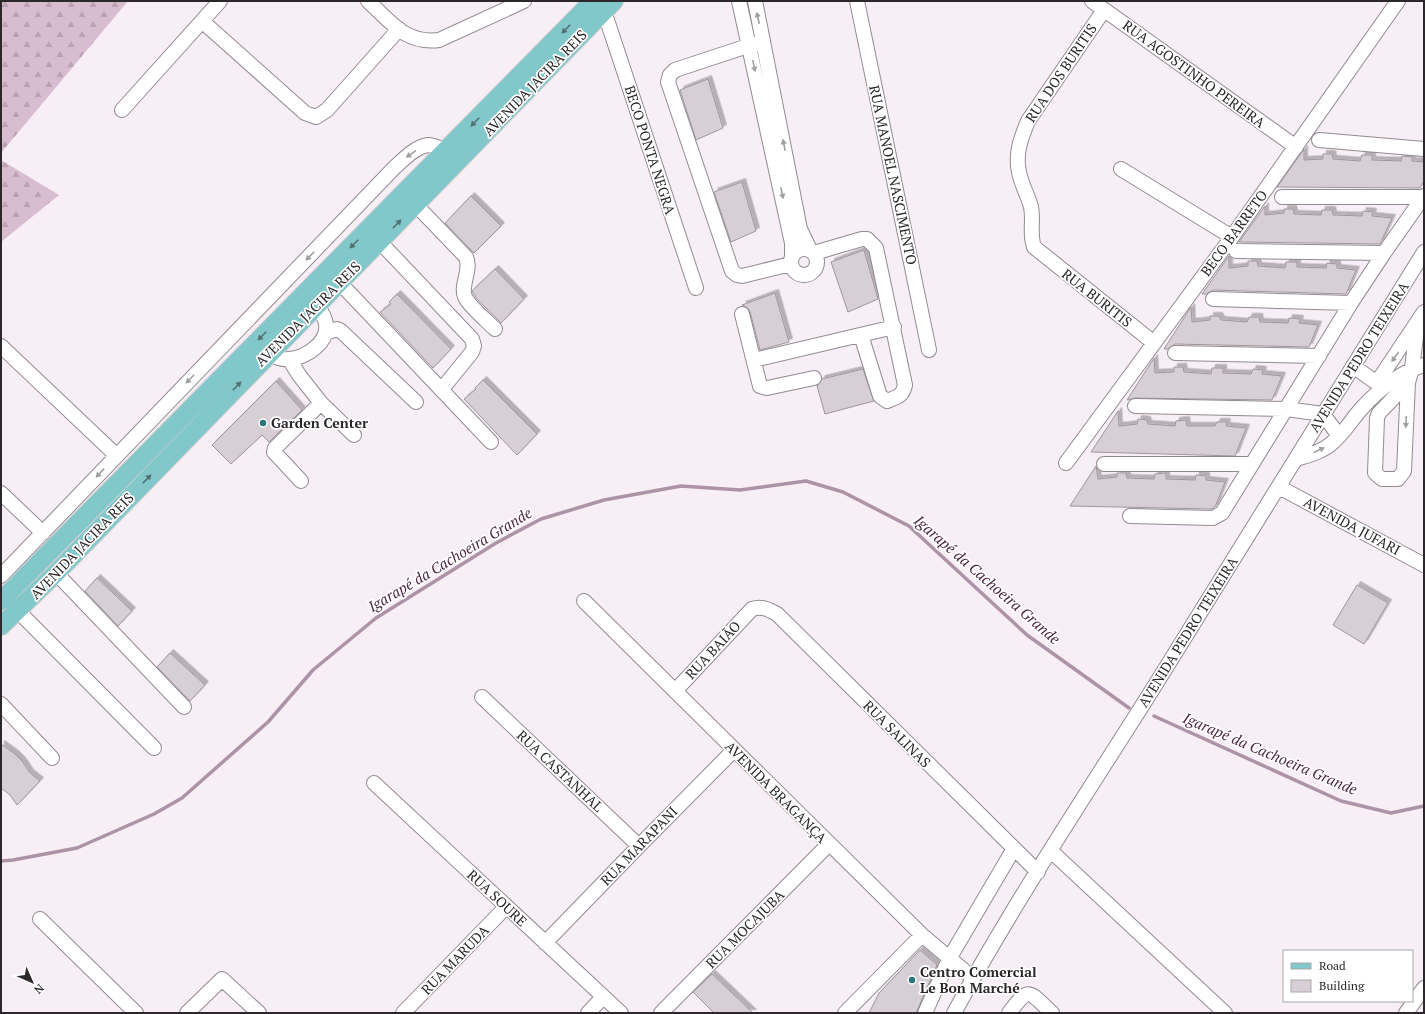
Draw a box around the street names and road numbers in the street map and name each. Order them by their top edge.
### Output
street label: RUA AGOSTINHO PEREIRA [1119,15,1270,132]
street label: RUA DOS BURITIS [1021,20,1101,126]
street label: AVENIDA JACIRA REIS [479,25,591,140]
street label: BECO PONTA NEGRA [621,83,680,217]
street label: RUA MANOEL NASCIMENTO [865,83,922,266]
street label: BECO BARRETO [1196,186,1271,280]
street label: AVENIDA JACIRA REIS [251,257,364,370]
street label: RUA BURITIS [1058,264,1136,331]
street label: AVENIDA PEDRO TEIXEIRA [1304,277,1413,436]
street label: AVENIDA JACIRA REIS [26,488,138,603]
street label: AVENIDA JUFARI [1301,492,1404,559]
street label: AVENIDA PEDRO TEIXEIRA [1133,552,1242,711]
street label: RUA BAIÃO [681,616,745,683]
street label: RUA SALINAS [860,696,935,771]
street label: RUA CASTANHAL [513,726,608,816]
street label: AVENIDA BRAGANÇA [721,737,832,847]
street label: RUA MARAPANI [596,802,681,889]
street label: RUA SOURE [463,865,531,930]
street label: RUA MOCAJUBA [701,885,788,972]
street label: RUA MARUDA [417,920,493,999]

